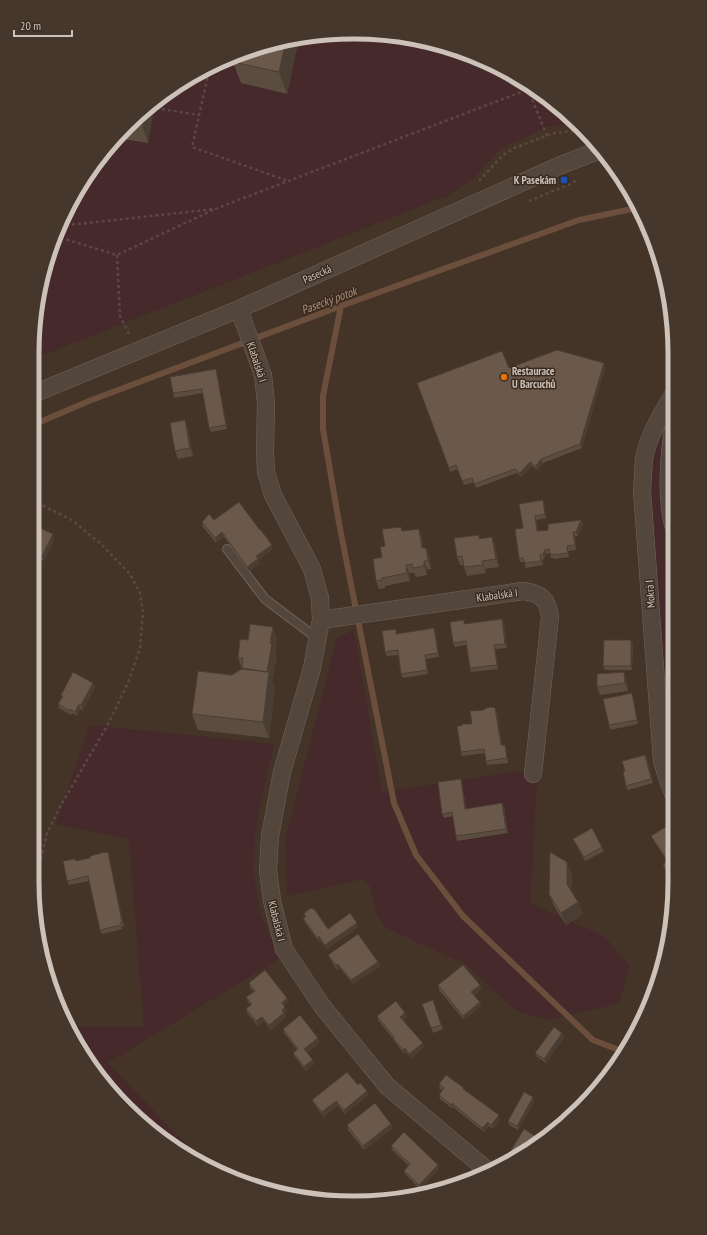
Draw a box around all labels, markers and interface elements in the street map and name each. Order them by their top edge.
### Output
scale bar [14,12,72,38]
text: 20 m [20,18,41,33]
place label: K Pasekám [514,173,556,187]
marker: K Pasekám [559,175,569,185]
street label: Pasecká [301,262,333,286]
water label: Pasecký potok [299,283,360,317]
street label: Klabalská I [244,340,270,384]
place label: Restaurace U Barcuchů [512,364,556,391]
marker: Restaurace U Barcuchů [499,372,509,382]
street label: Mokrá I [642,579,658,609]
street label: Klabalská I [476,585,518,605]
street label: Klabalská I [265,899,289,943]

